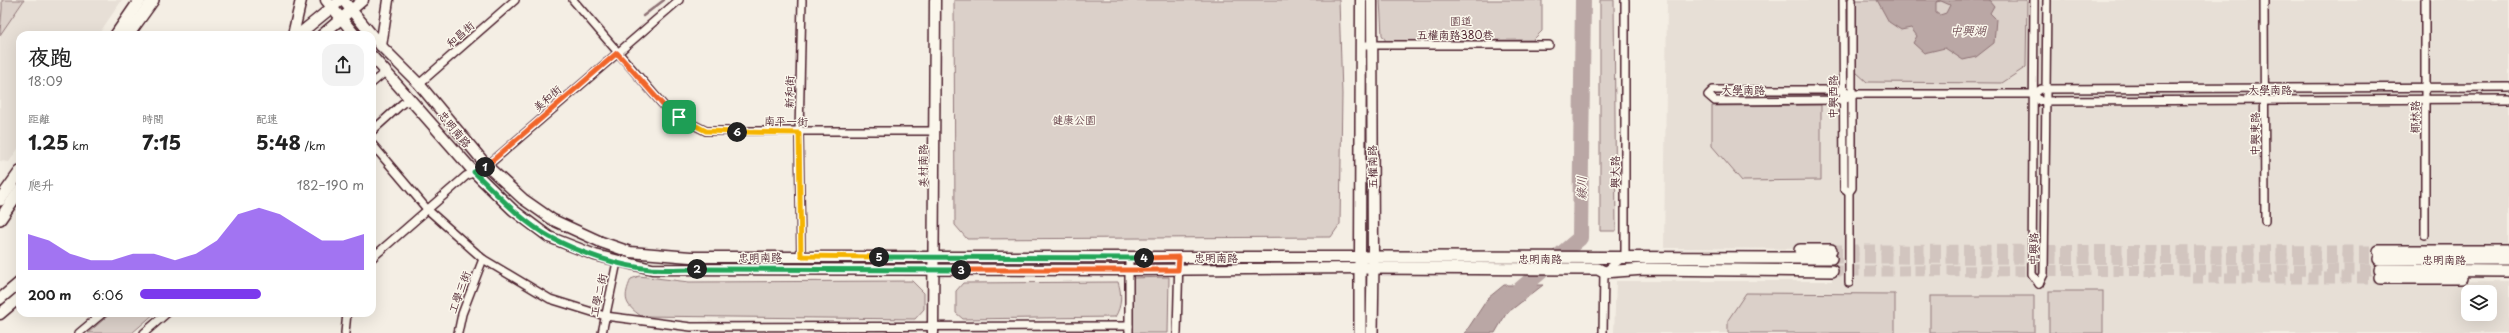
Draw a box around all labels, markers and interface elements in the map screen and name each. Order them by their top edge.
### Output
park label: 園道 [1450,12,1472,29]
street label: 和昌街 [442,16,479,51]
water label: 中興湖 [1950,21,1987,39]
street label: 五權南路380巷 [1416,26,1494,43]
text: 夜跑 [28,39,72,72]
button: share [322,44,364,86]
text: 18:09 [28,71,63,90]
street label: 新和街 [780,74,798,109]
street label: 中興西路 [1824,75,1841,119]
street label: 美和街 [529,80,566,115]
street label: 大學南路 [1721,81,1765,98]
street label: 大學南路 [2248,81,2292,98]
pin [662,100,696,134]
street label: 椰林路 [2406,101,2423,134]
icon: arrive [668,106,690,128]
street label: 忠明南路 [434,107,476,151]
text: 距離 [28,110,50,127]
text: 時間 [142,110,164,127]
text: 配速 [256,110,278,127]
park label: 健康公園 [1052,111,1096,128]
street label: 南平一街 [764,112,809,130]
street label: 中興東路 [2246,112,2263,156]
pin: 6 [727,122,747,142]
text: 6 [733,123,741,140]
text: 1.25 [28,127,69,157]
text: 7:15 [142,127,181,157]
text: 5:48 [256,127,301,157]
text: km [69,137,89,154]
text: /km [301,137,326,154]
street label: 美村南路 [914,144,931,188]
street label: 五權南路 [1363,145,1381,189]
street label: 興大路 [1606,156,1623,189]
pin: 1 [475,157,495,177]
text: 1 [482,158,488,175]
text: 爬升 [28,175,54,194]
text: 182–190 m [297,175,364,194]
water label: 綠川 [1572,175,1590,200]
street label: 中興路 [2024,232,2042,266]
pin: 5 [869,247,889,267]
street label: 忠明南路 [738,248,782,266]
text: 5 [875,248,883,265]
pin: 4 [1134,248,1154,268]
text: 4 [1140,249,1148,266]
street label: 忠明南路 [1194,249,1238,266]
street label: 忠明南路 [1518,250,1562,267]
street label: 忠明南路 [2422,251,2466,268]
pin: 2 [687,259,707,279]
text: 2 [693,260,701,277]
pin: 3 [951,260,971,280]
text: 3 [957,261,965,278]
street label: 工學三街 [443,267,475,316]
street label: 工學二街 [585,271,611,318]
text: 200 m [28,285,72,304]
text: 6:06 [92,285,123,304]
map controls [2461,285,2497,321]
button: layers [2461,285,2497,321]

